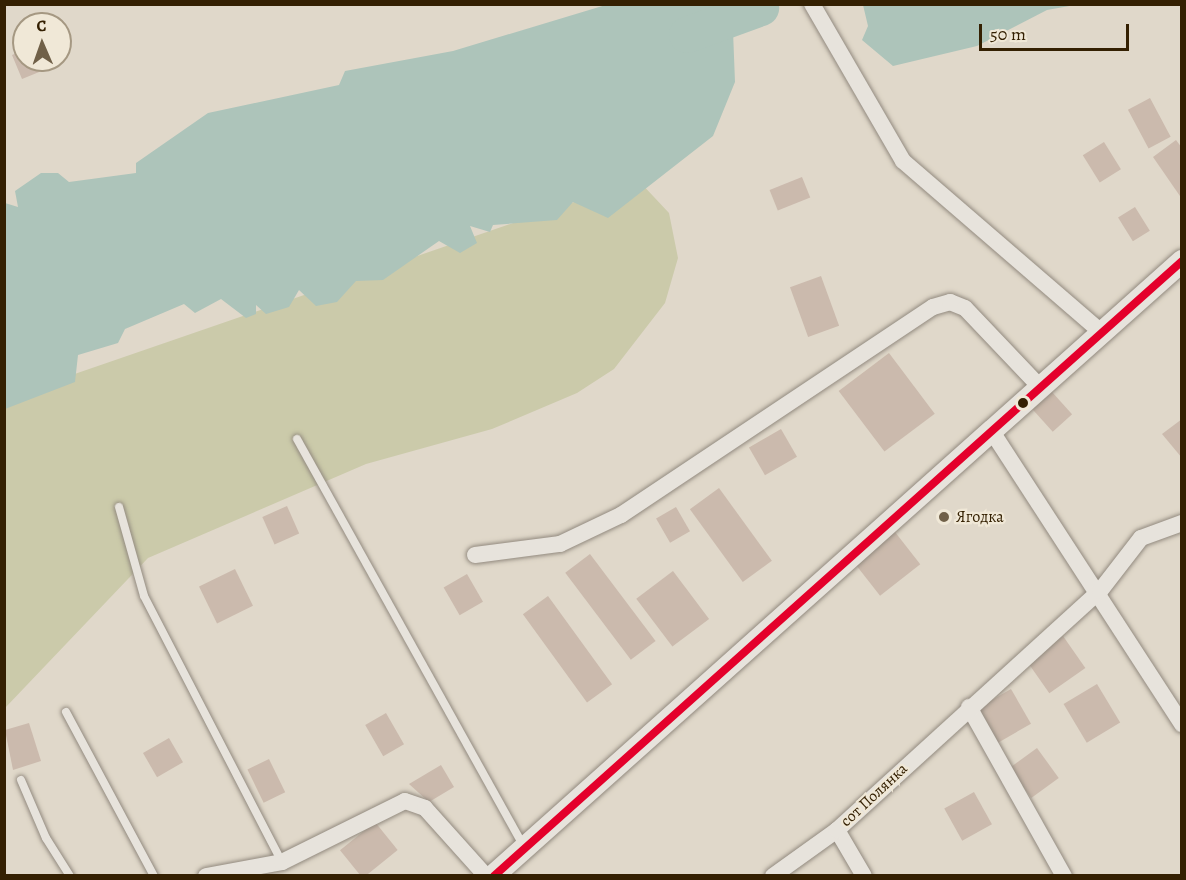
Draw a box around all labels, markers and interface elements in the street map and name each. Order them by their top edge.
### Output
north arrow [12,12,72,72]
scale bar [982,12,1132,50]
text: С [36,15,47,37]
text: 50 m [990,22,1026,46]
unlabelled marker [1017,397,1029,409]
place label: Ягодка [956,507,1004,527]
marker: Ягодка [937,510,951,524]
street label: сот Полянка [837,759,911,831]

